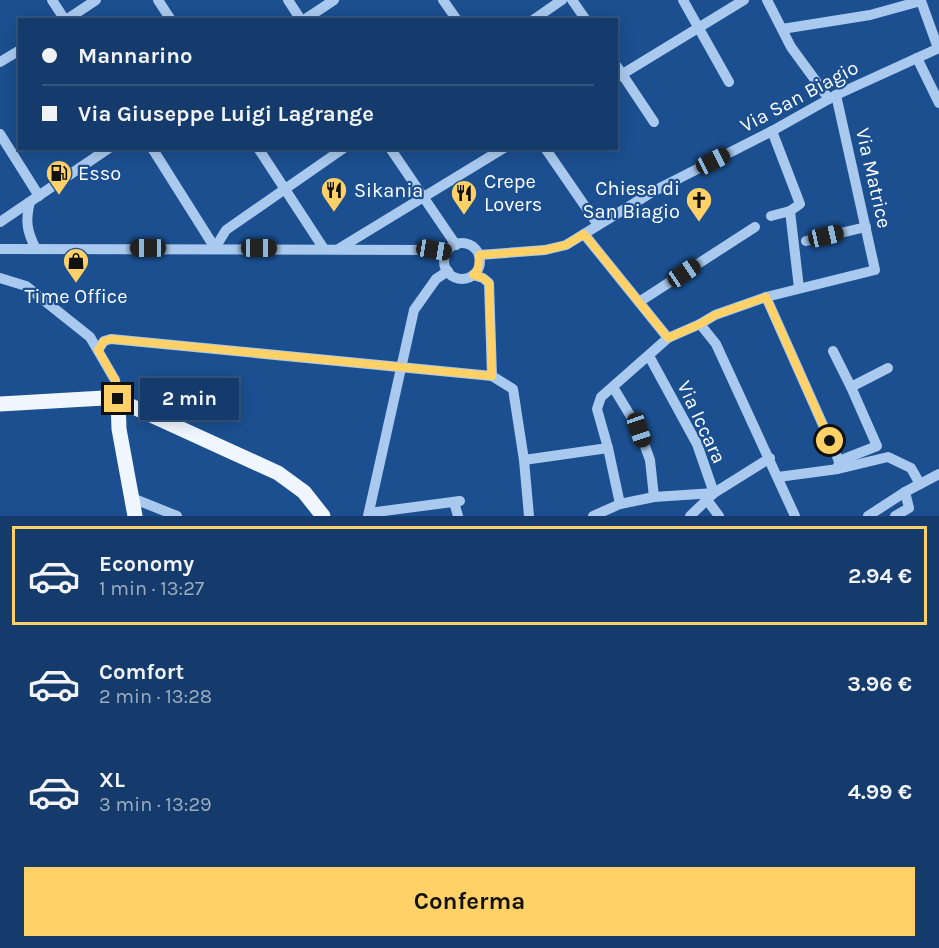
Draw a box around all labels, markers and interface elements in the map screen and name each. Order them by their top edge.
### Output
text: Mannarino [78,43,192,69]
street label: Via San Biagio [736,56,862,137]
text: Via Giuseppe Luigi Lagrange [78,101,374,127]
street label: Via Matrice [851,126,896,231]
car [693,145,733,177]
fuel station icon: Esso [44,158,74,196]
place label: Esso [78,162,121,185]
place label: Crepe Lovers [484,170,542,216]
restaurant icon: Sikania [319,175,349,213]
place label: Chiesa di San Biagio [583,177,680,223]
restaurant icon: Crepe Lovers [449,178,479,216]
place label: Sikania [354,179,423,202]
church icon: Chiesa di San Biagio [684,185,714,223]
car [806,223,846,249]
car [415,238,453,262]
car [130,239,166,257]
car [241,239,277,257]
shop icon: Time Office [61,246,91,284]
car [664,255,704,291]
place label: Time Office [25,285,127,308]
street label: Via Iccara [672,377,731,467]
callout: 2 min [139,378,238,420]
route end [104,385,131,412]
text: 2 min [162,387,217,410]
car [625,410,653,450]
route start [816,427,843,454]
icon: car [27,549,81,603]
text: Economy [99,551,194,577]
text: 2.94 € [848,563,912,589]
text: 1 min · 13:27 [99,577,204,600]
icon: car [27,657,81,711]
text: Comfort [99,659,184,685]
text: 3.96 € [847,671,912,697]
text: 2 min · 13:28 [99,685,212,708]
icon: car [27,765,81,819]
text: XL [99,767,125,793]
text: 4.99 € [848,779,912,805]
text: 3 min · 13:29 [99,793,212,816]
button: Conferma [24,867,915,936]

